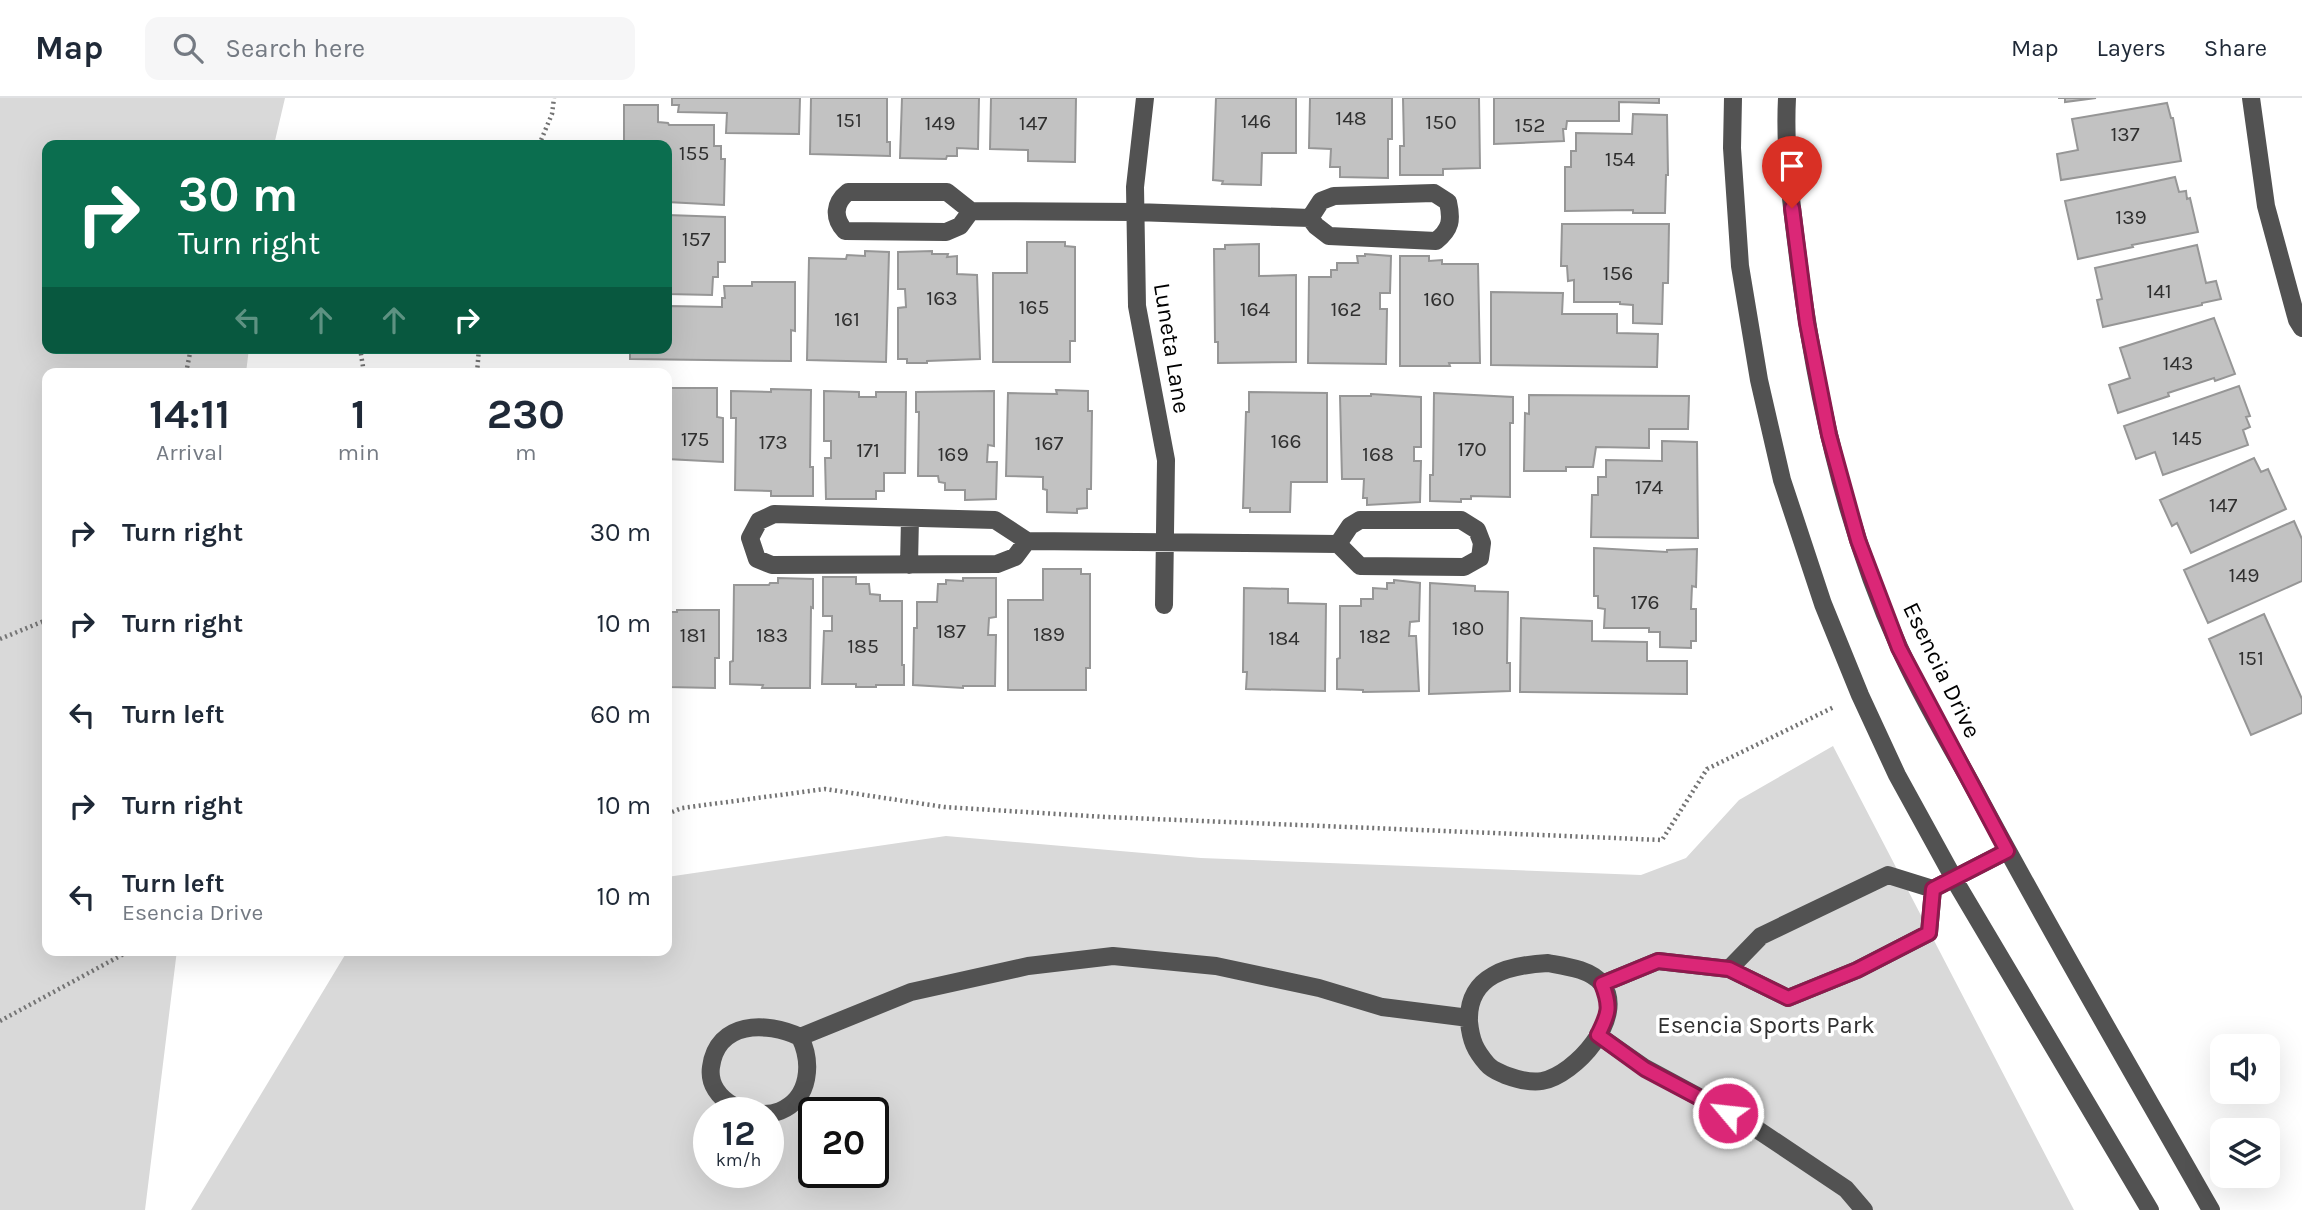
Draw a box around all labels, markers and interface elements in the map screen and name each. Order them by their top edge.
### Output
search box [145,17,635,80]
text: Map [35,29,103,67]
icon: search [169,29,207,67]
text: Search here [225,33,365,64]
text: Map [2011,34,2059,62]
text: Layers [2097,34,2166,62]
text: Share [2204,34,2267,62]
house number: 148 [1335,106,1367,130]
house number: 151 [836,108,862,132]
house number: 146 [1241,109,1271,133]
house number: 150 [1425,110,1457,134]
house number: 149 [925,111,955,135]
house number: 147 [1019,111,1047,135]
house number: 152 [1515,113,1545,137]
house number: 137 [2110,122,2140,146]
pin [1762,136,1822,208]
house number: 155 [679,141,709,165]
house number: 154 [1605,147,1636,171]
icon: arrive [1773,147,1811,185]
text: 30 m [178,166,298,223]
icon: right [63,168,154,259]
house number: 139 [2115,205,2147,229]
text: Turn right [178,225,320,262]
house number: 157 [682,227,710,251]
house number: 156 [1603,261,1633,285]
house number: 141 [2146,279,2172,303]
street label: Luneta Lane [1148,281,1196,415]
house number: 163 [926,286,958,310]
house number: 160 [1423,287,1455,311]
house number: 165 [1019,295,1049,319]
house number: 164 [1240,297,1271,321]
house number: 162 [1330,297,1362,321]
icon: left [229,301,267,339]
icon: ahead [302,301,340,339]
icon: ahead [375,301,413,339]
icon: right [448,301,486,339]
house number: 161 [834,307,860,331]
house number: 143 [2162,351,2194,375]
text: 14:11 [149,389,230,439]
text: 1 [351,389,366,439]
text: 230 [487,389,565,439]
house number: 145 [2172,426,2202,450]
house number: 175 [681,427,709,451]
house number: 166 [1271,429,1302,453]
house number: 173 [758,430,788,454]
house number: 167 [1035,431,1064,455]
house number: 170 [1457,437,1487,461]
house number: 171 [856,438,880,462]
text: Arrival [156,439,223,466]
text: min [337,439,380,466]
text: m [515,439,537,466]
house number: 169 [937,442,969,466]
house number: 168 [1362,442,1394,466]
house number: 174 [1635,475,1664,499]
house number: 147 [2209,493,2237,517]
icon: right [63,514,101,552]
text: Turn right [122,517,243,548]
text: 30 m [590,517,651,548]
house number: 149 [2229,563,2259,587]
house number: 176 [1631,590,1659,614]
street label: Esencia Drive [1897,598,1987,742]
icon: right [63,605,101,643]
text: Turn right [122,608,243,639]
text: 10 m [596,608,651,639]
house number: 180 [1452,616,1484,640]
house number: 187 [936,619,966,643]
house number: 189 [1033,622,1065,646]
house number: 181 [680,623,706,647]
house number: 183 [756,623,788,647]
house number: 182 [1359,624,1391,648]
house number: 184 [1268,626,1300,650]
house number: 185 [847,634,879,658]
house number: 151 [2238,646,2264,670]
icon: left [63,696,101,734]
text: Turn left [122,699,224,730]
text: 60 m [590,699,651,730]
icon: right [63,787,101,825]
text: Turn right [122,790,243,821]
text: 10 m [596,790,651,821]
text: Turn left [122,868,224,899]
icon: left [63,878,101,916]
text: 10 m [596,881,651,912]
text: Esencia Drive [122,899,263,926]
park label: Esencia Sports Park [1657,1011,1875,1039]
map controls [2210,1034,2280,1188]
button: sound [2210,1034,2280,1104]
position arrow [1691,1076,1765,1150]
speed limit sign: 20 [798,1097,889,1188]
text: 12 [722,1113,755,1154]
button: layers [2210,1118,2280,1188]
text: km/h [716,1149,761,1171]

